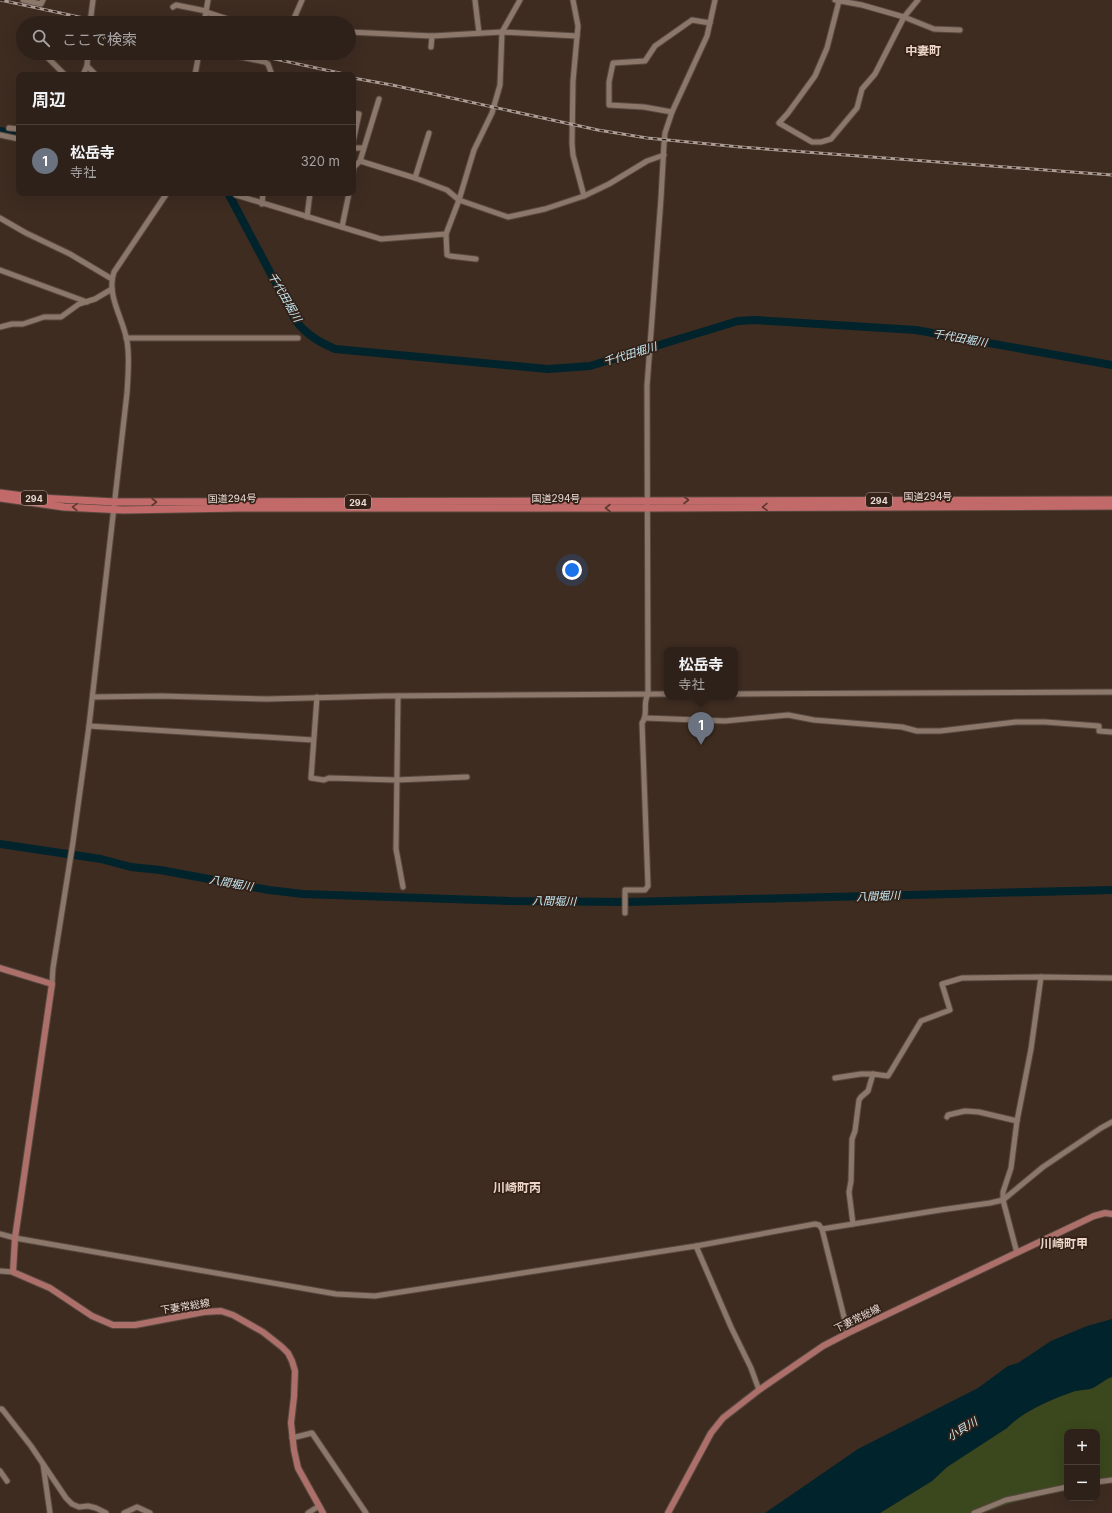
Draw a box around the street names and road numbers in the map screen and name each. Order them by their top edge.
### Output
street label: 国道294号 [904,490,952,502]
road number: 294 [21,491,47,505]
street label: 国道294号 [208,492,256,504]
street label: 国道294号 [532,492,580,504]
road number: 294 [866,493,892,507]
road number: 294 [345,495,371,509]
street label: 下妻常総線 [159,1296,211,1316]
street label: 下妻常総線 [832,1302,882,1334]

